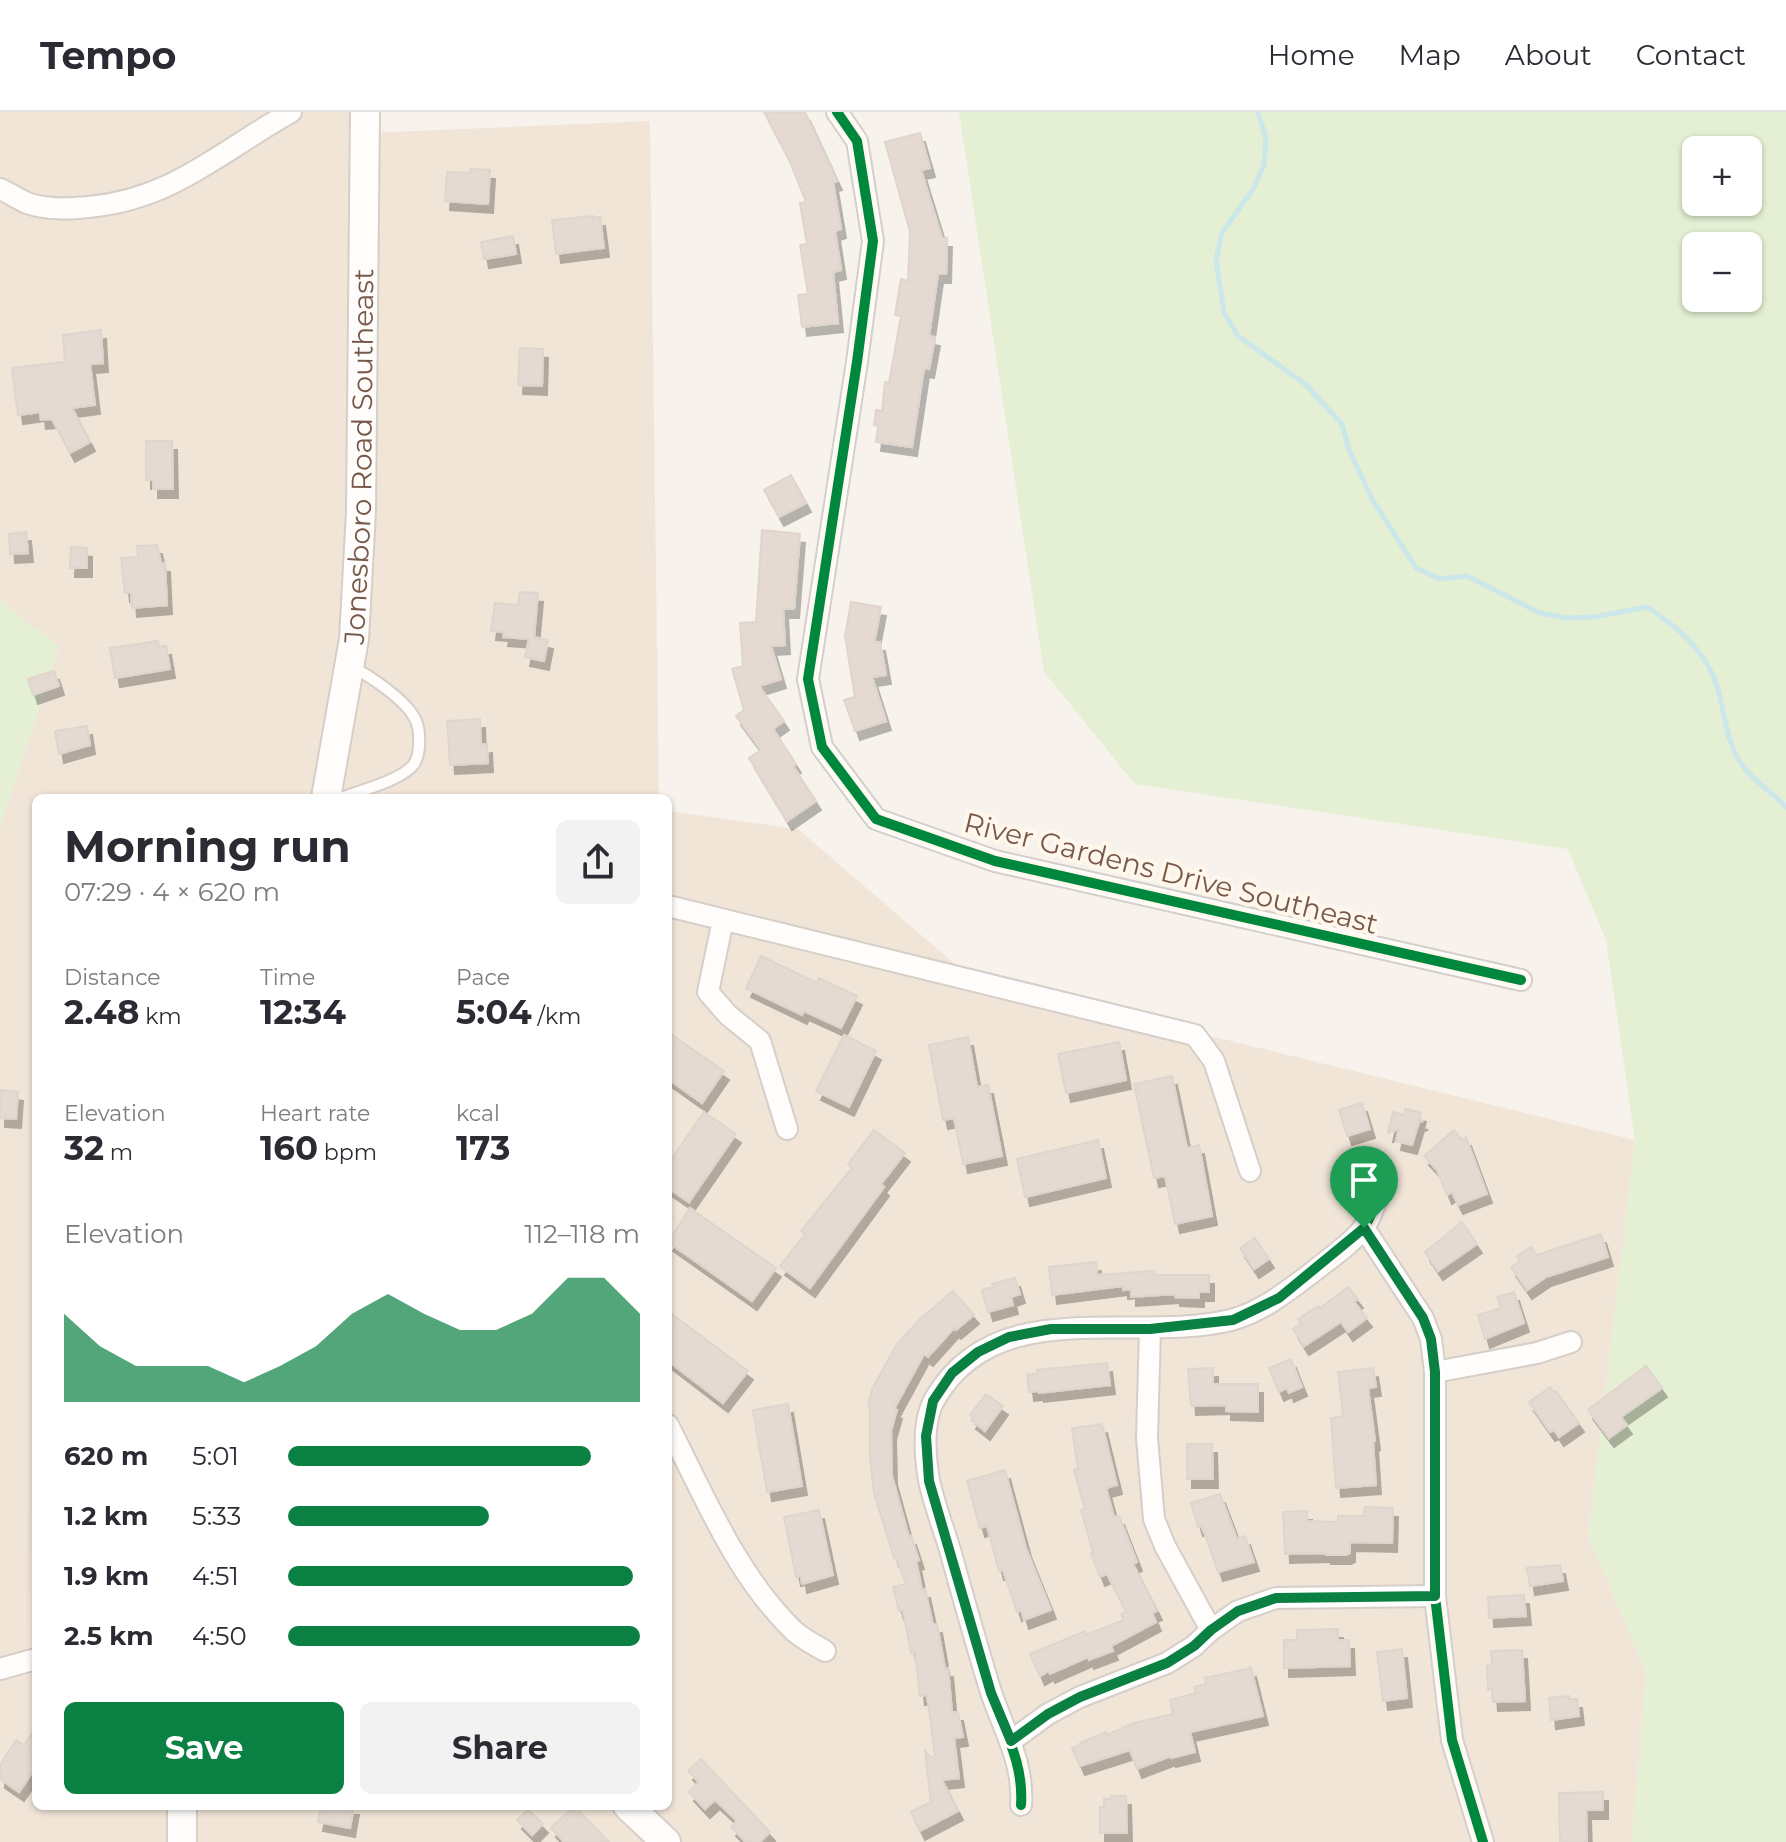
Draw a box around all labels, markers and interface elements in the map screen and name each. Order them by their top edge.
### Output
text: Tempo [40,32,176,79]
text: Home [1268,38,1355,72]
text: Map [1399,38,1461,72]
text: About [1505,38,1592,72]
text: Contact [1636,38,1746,72]
map controls [1682,136,1762,312]
button: + [1682,136,1762,216]
button: − [1682,232,1762,312]
street label: Jonesboro Road Southeast [337,268,380,646]
street label: River Gardens Drive Southeast [960,805,1382,941]
text: Morning run [64,819,351,873]
button: share [556,820,640,904]
text: 07:29 · 4 × 620 m [64,876,280,908]
text: Distance [64,964,161,991]
text: Time [260,964,315,991]
text: Pace [456,964,510,991]
text: 2.48 [64,991,140,1033]
text: 12:34 [260,991,346,1033]
text: 5:04 [456,991,532,1033]
text: km [140,1003,182,1030]
text: /km [532,1003,581,1030]
text: Elevation [64,1100,166,1127]
text: Heart rate [260,1100,370,1127]
text: kcal [456,1100,500,1127]
text: 32 [64,1127,104,1169]
text: 160 [260,1127,318,1169]
text: 173 [456,1127,510,1169]
text: m [104,1139,133,1166]
text: bpm [318,1139,377,1166]
pin [1330,1146,1398,1228]
icon: arrive [1342,1158,1386,1202]
text: Elevation [64,1218,184,1250]
text: 112–118 m [524,1218,640,1250]
text: 620 m [64,1440,148,1472]
text: 5:01 [192,1440,239,1472]
text: 1.2 km [64,1500,148,1532]
text: 5:33 [192,1500,241,1532]
text: 1.9 km [64,1560,149,1592]
text: 4:51 [192,1560,239,1592]
text: 2.5 km [64,1620,153,1652]
text: 4:50 [192,1620,247,1652]
button: Save [64,1702,344,1794]
button: Share [360,1702,640,1794]

